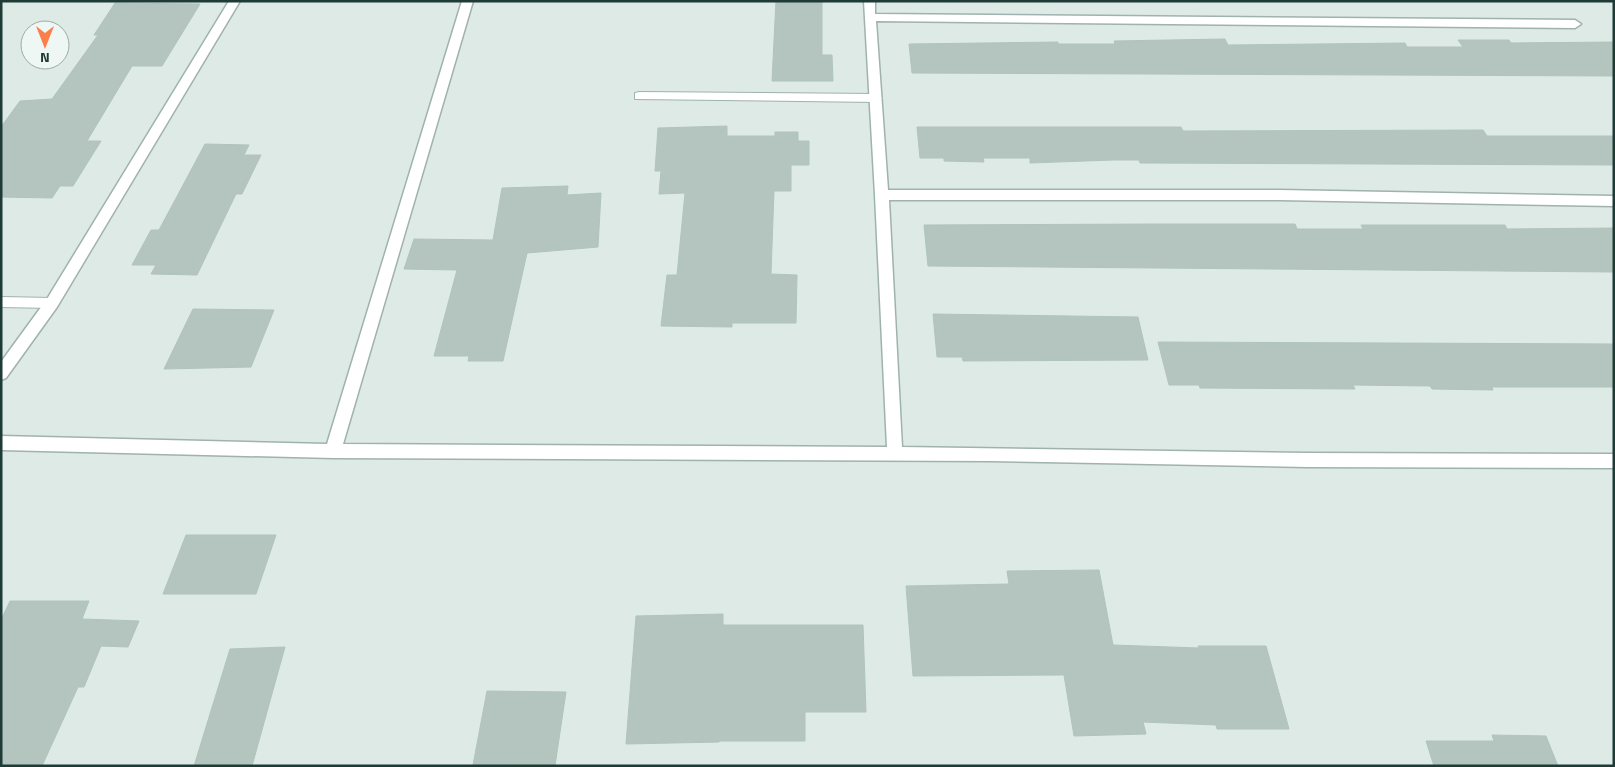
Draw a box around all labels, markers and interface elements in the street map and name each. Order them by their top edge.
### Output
north arrow [20,20,70,70]
text: N [40,48,50,69]

